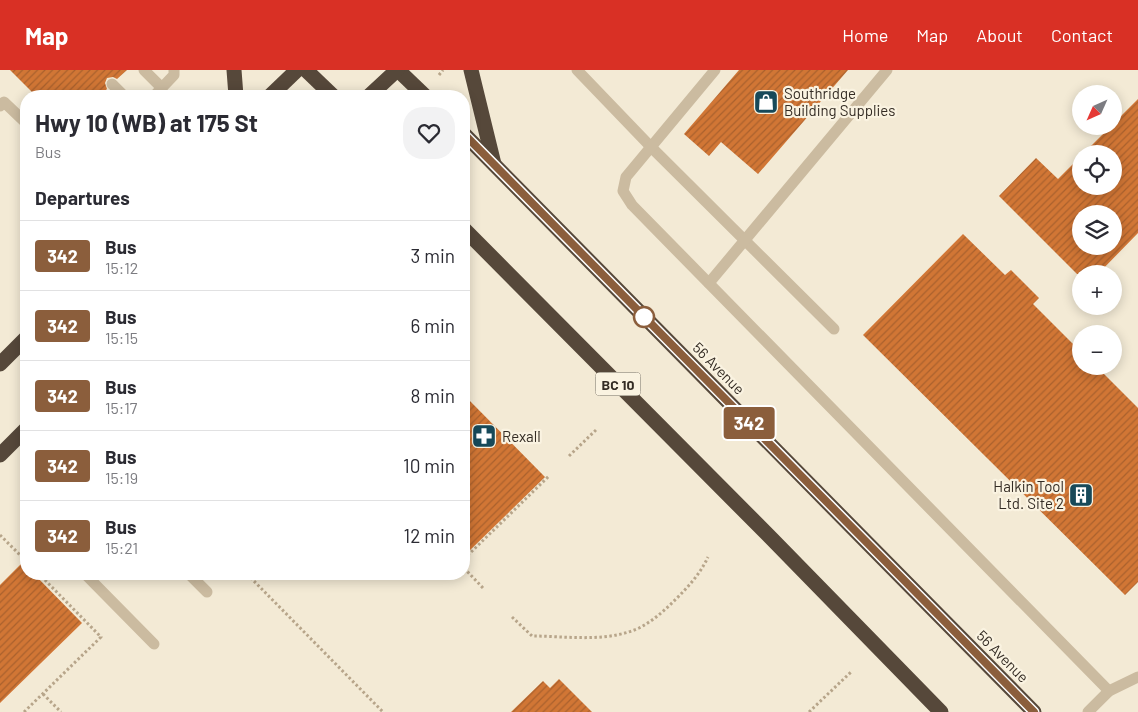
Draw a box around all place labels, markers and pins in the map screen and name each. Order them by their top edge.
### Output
place label: Southridge Building Supplies [784,84,895,119]
shop icon: Southridge Building Supplies [753,89,779,115]
unlabelled marker [633,306,655,328]
pharmacy icon: Rexall [471,423,497,449]
place label: Rexall [502,427,541,445]
place label: Halkin Tool Ltd. Site 2 [993,477,1064,512]
building icon: Halkin Tool Ltd. Site 2 [1068,482,1094,508]

